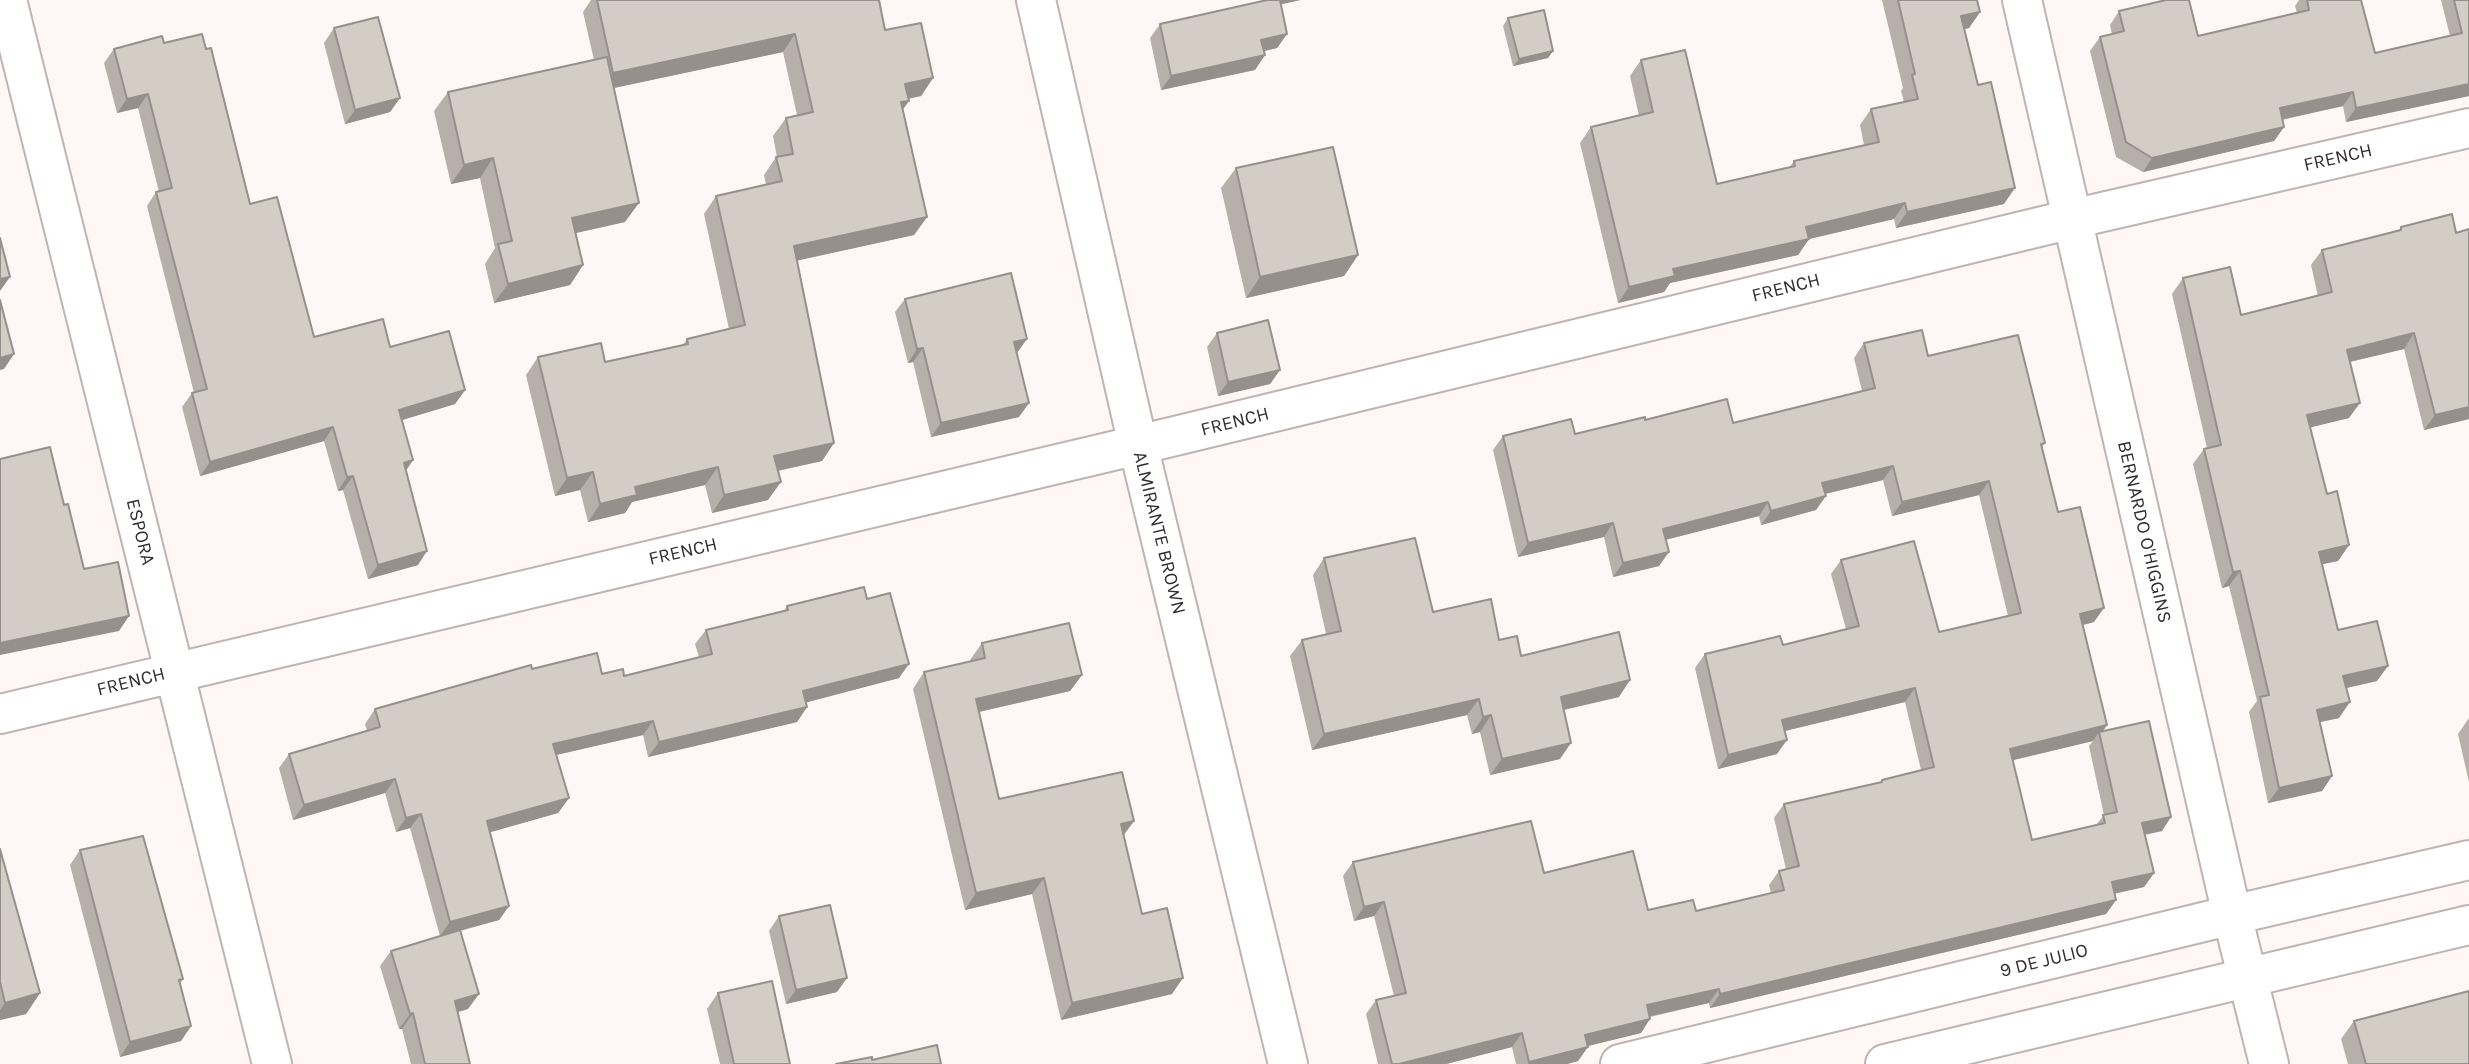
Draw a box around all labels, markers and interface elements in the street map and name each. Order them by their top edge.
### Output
street label: FRENCH [2302,139,2374,177]
street label: FRENCH [1749,269,1823,307]
street label: FRENCH [1198,403,1272,441]
street label: BERNARDO O'HIGGINS [2112,439,2176,625]
street label: ALMIRANTE BROWN [1128,449,1190,617]
street label: ESPORA [121,496,159,568]
street label: FRENCH [647,533,719,571]
street label: FRENCH [94,663,168,701]
street label: 9 DE JULIO [1998,939,2090,983]

